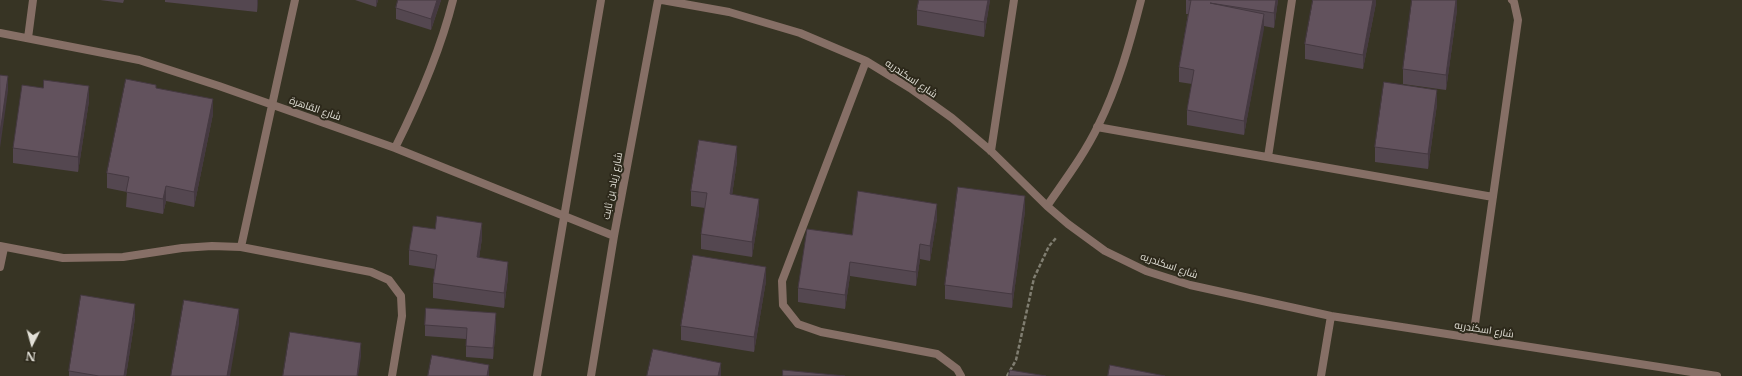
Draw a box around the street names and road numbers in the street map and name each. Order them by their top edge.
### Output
street label: شارع اسكندريه [883,57,939,101]
street label: شارع القاهرة [288,95,342,123]
street label: شارع زياد بن ثابت [601,151,625,221]
street label: شارع اسكندريه [1139,251,1199,281]
street label: شارع اسكندريه [1453,319,1515,341]

